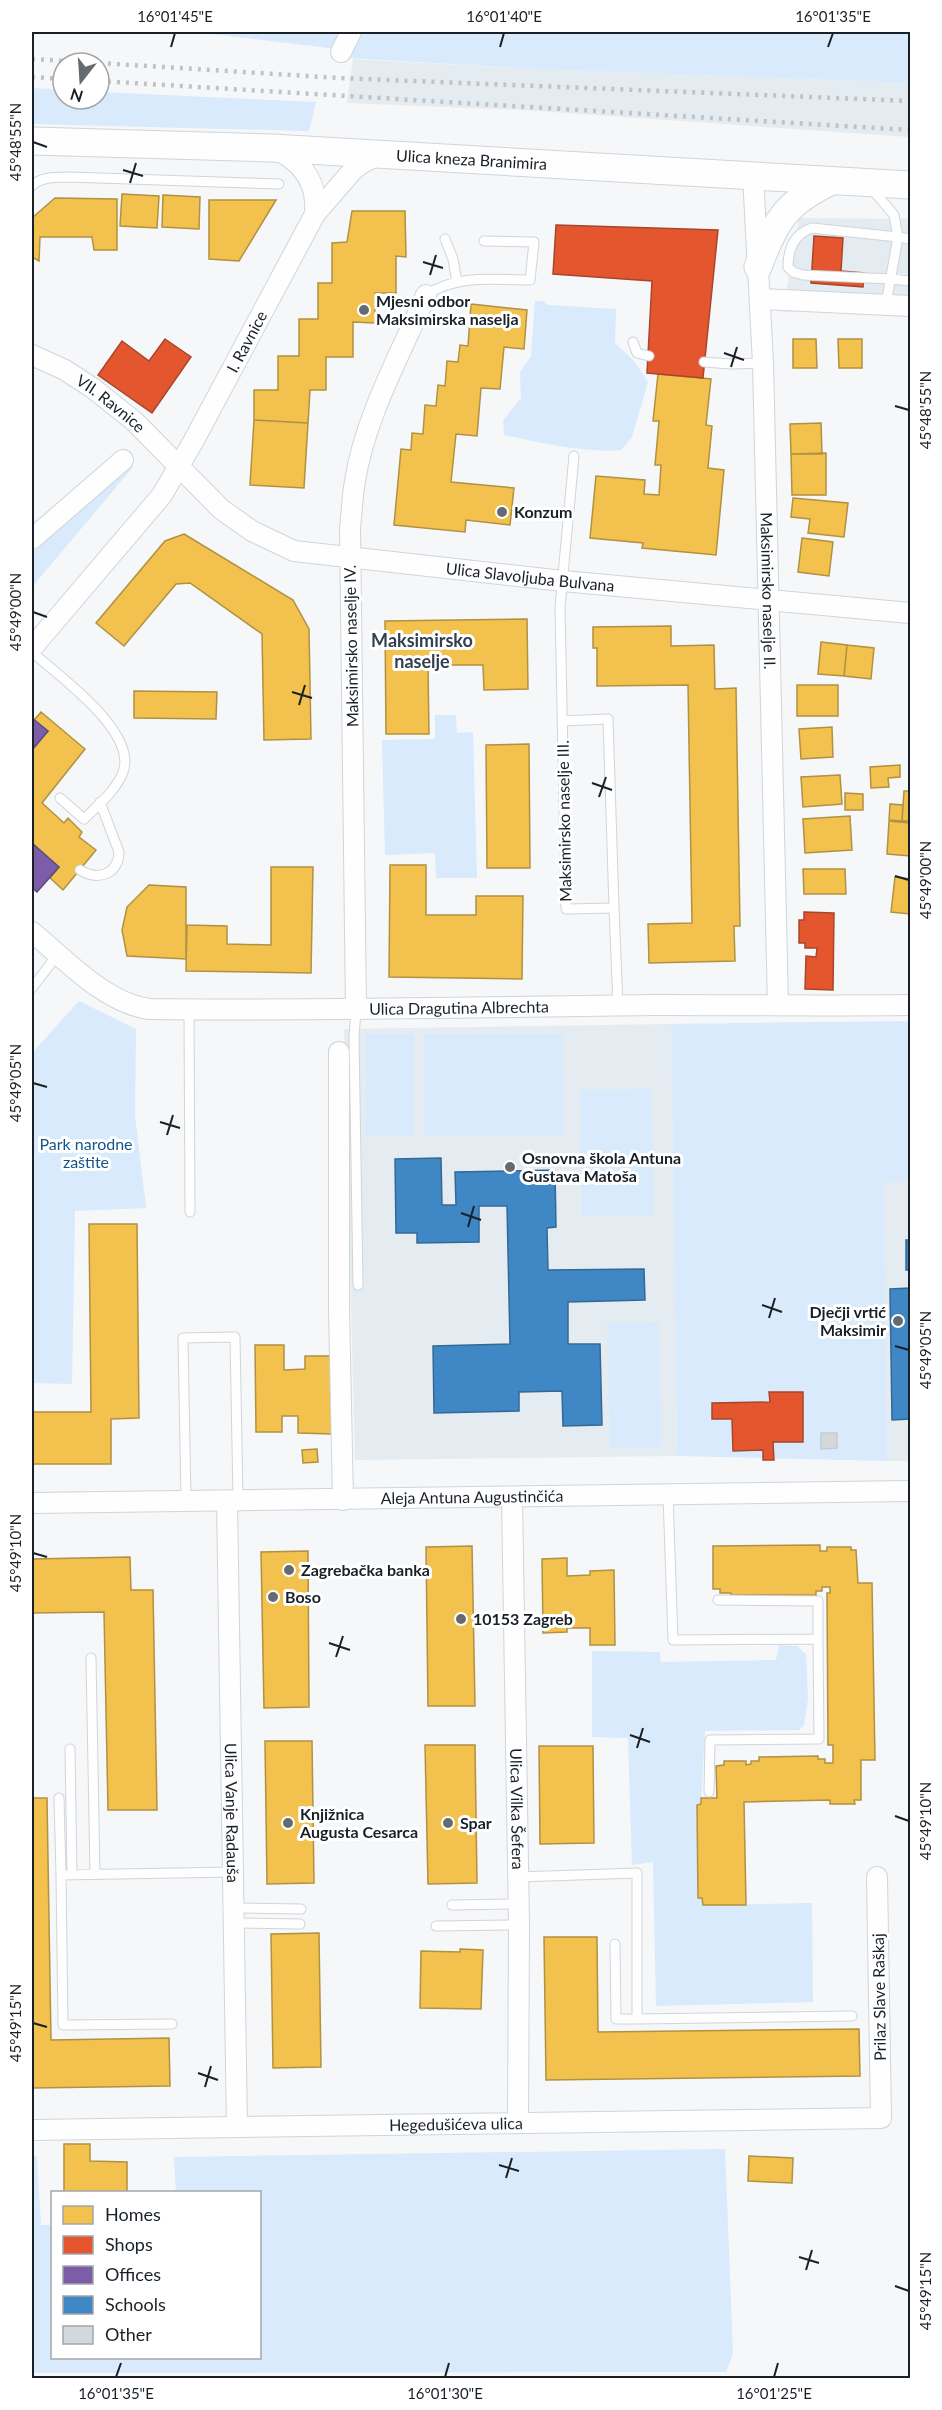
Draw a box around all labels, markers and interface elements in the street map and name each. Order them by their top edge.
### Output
text: 16°01'45"E [137,7,213,25]
text: 16°01'40"E [466,7,542,25]
text: 16°01'35"E [795,7,871,25]
north arrow [51,51,111,111]
text: N [68,85,85,107]
text: 45°48'55"N [6,103,24,181]
street label: Ulica kneza Branimira [396,145,548,173]
place label: Mjesni odbor Maksimirska naselja [376,291,519,328]
marker: Mjesni odbor Maksimirska naselja [357,303,371,317]
street label: I. Ravnice [222,307,270,375]
street label: VII. Ravnice [73,370,150,436]
text: 45°48'55"N [916,371,934,449]
place label: Konzum [514,502,572,521]
marker: Konzum [495,505,509,519]
street label: Maksimirsko naselje II. [757,512,780,670]
street label: Ulica Slavoljuba Bulvana [445,558,615,595]
street label: Maksimirsko naselje IV. [340,565,361,727]
text: 45°49'00"N [6,573,24,651]
district label: Maksimirsko naselje [371,629,473,672]
street label: Maksimirsko naselje III. [553,740,574,902]
text: 45°49'00"N [916,841,934,919]
street label: Ulica Dragutina Albrechta [369,996,549,1018]
text: 45°49'05"N [6,1044,24,1122]
park label: Park narodne zaštite [39,1134,133,1171]
place label: Osnovna škola Antuna Gustava Matoša [522,1148,681,1185]
marker: Osnovna škola Antuna Gustava Matoša [503,1160,517,1174]
place label: Dječji vrtić Maksimir [810,1302,886,1339]
text: 45°49'05"N [916,1311,934,1389]
marker: Dječji vrtić Maksimir [891,1314,905,1328]
street label: Aleja Antuna Augustinčića [380,1486,563,1507]
text: 45°49'10"N [6,1514,24,1592]
place label: Zagrebačka banka [301,1560,430,1579]
marker: Zagrebačka banka [282,1563,296,1577]
place label: Boso [285,1587,321,1606]
marker: Boso [266,1590,280,1604]
place label: 10153 Zagreb [473,1609,573,1628]
marker: 10153 Zagreb [454,1612,468,1626]
street label: Ulica Vanje Radauša [222,1743,243,1883]
street label: Ulica Vilka Šefera [507,1748,528,1870]
text: 45°49'10"N [916,1782,934,1860]
place label: Knjižnica Augusta Cesarca [299,1804,418,1841]
place label: Spar [460,1813,492,1832]
marker: Knjižnica Augusta Cesarca [281,1816,295,1830]
marker: Spar [441,1816,455,1830]
street label: Prilaz Slave Raškaj [868,1933,889,2061]
text: 45°49'15"N [6,1984,24,2062]
street label: Hegedušićeva ulica [389,2113,523,2134]
legend [51,2191,261,2359]
text: Homes [105,2203,161,2225]
text: Shops [105,2233,153,2255]
text: 45°49'15"N [916,2252,934,2330]
text: Offices [105,2263,161,2285]
text: Schools [105,2293,166,2315]
text: Other [105,2323,152,2345]
text: 16°01'35"E [78,2384,154,2402]
text: 16°01'30"E [407,2384,483,2402]
text: 16°01'25"E [736,2384,812,2402]

